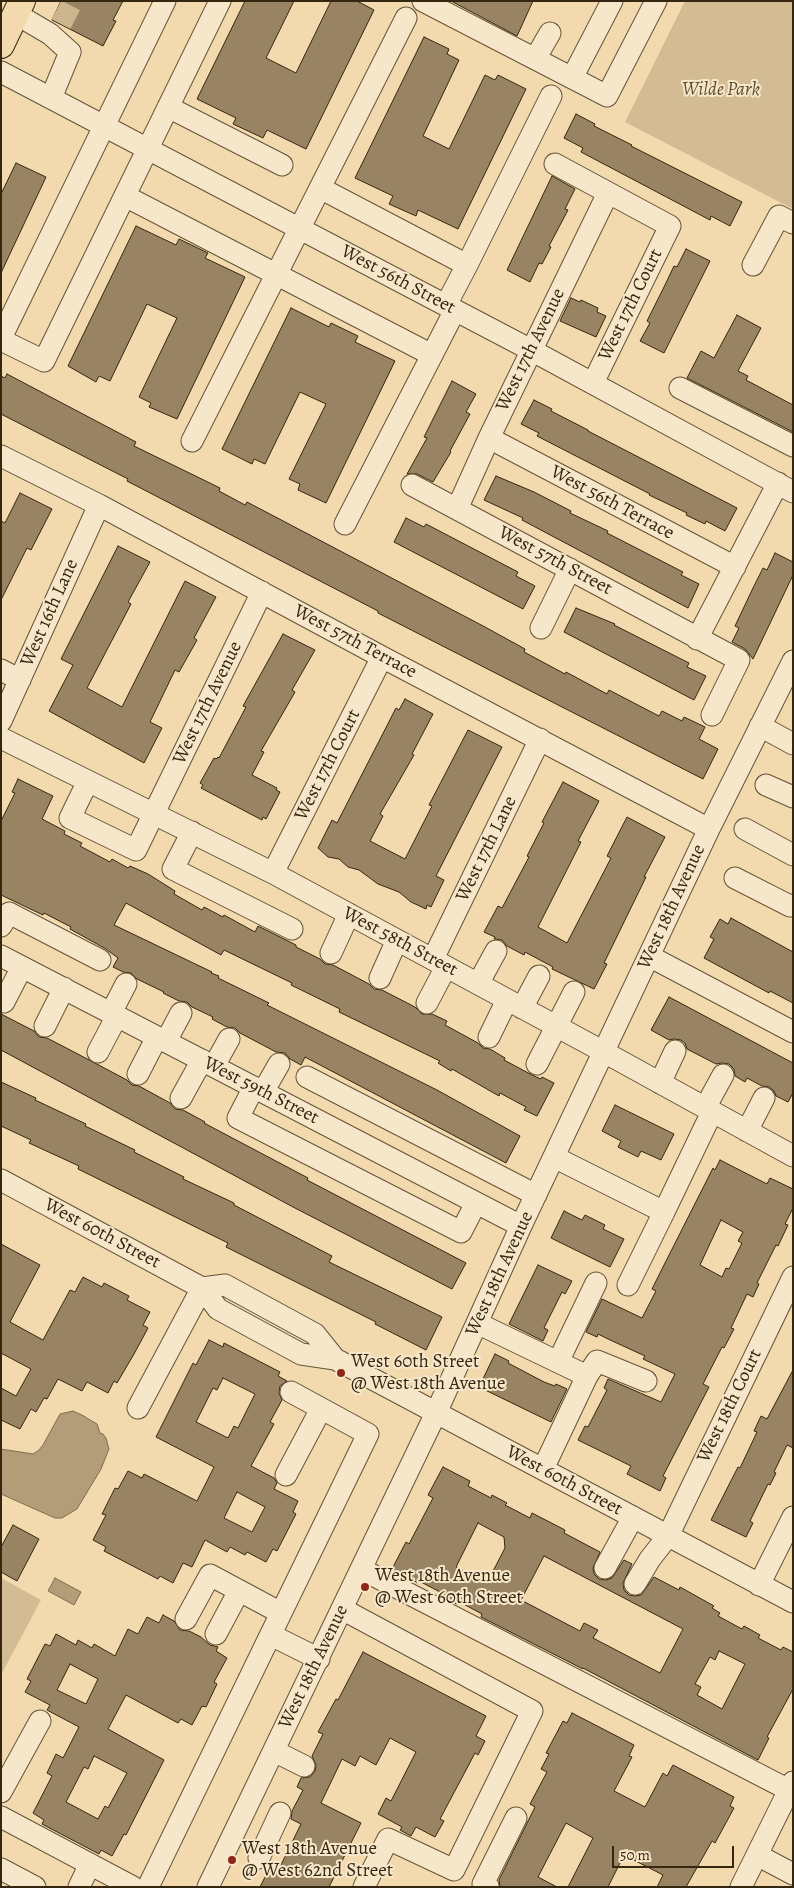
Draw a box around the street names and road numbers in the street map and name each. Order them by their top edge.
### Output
street label: West 56th Street [337,240,459,320]
street label: West 17th Court [594,245,668,365]
street label: West 17th Avenue [491,285,571,415]
street label: West 56th Terrace [546,461,678,545]
street label: West 57th Street [494,521,616,601]
street label: West 16th Lane [16,556,84,670]
street label: West 57th Terrace [290,600,420,684]
street label: West 17th Avenue [168,638,248,768]
street label: West 17th Court [290,706,366,824]
street label: West 17th Lane [452,793,522,905]
street label: West 18th Avenue [633,841,711,973]
street label: West 58th Street [339,902,461,982]
street label: West 59th Street [200,1052,322,1130]
street label: West 60th Street [40,1194,164,1274]
street label: West 18th Avenue [461,1208,539,1340]
street label: West 18th Court [693,1346,767,1466]
street label: West 60th Street [502,1441,626,1521]
street label: West 18th Avenue [274,1601,354,1733]

